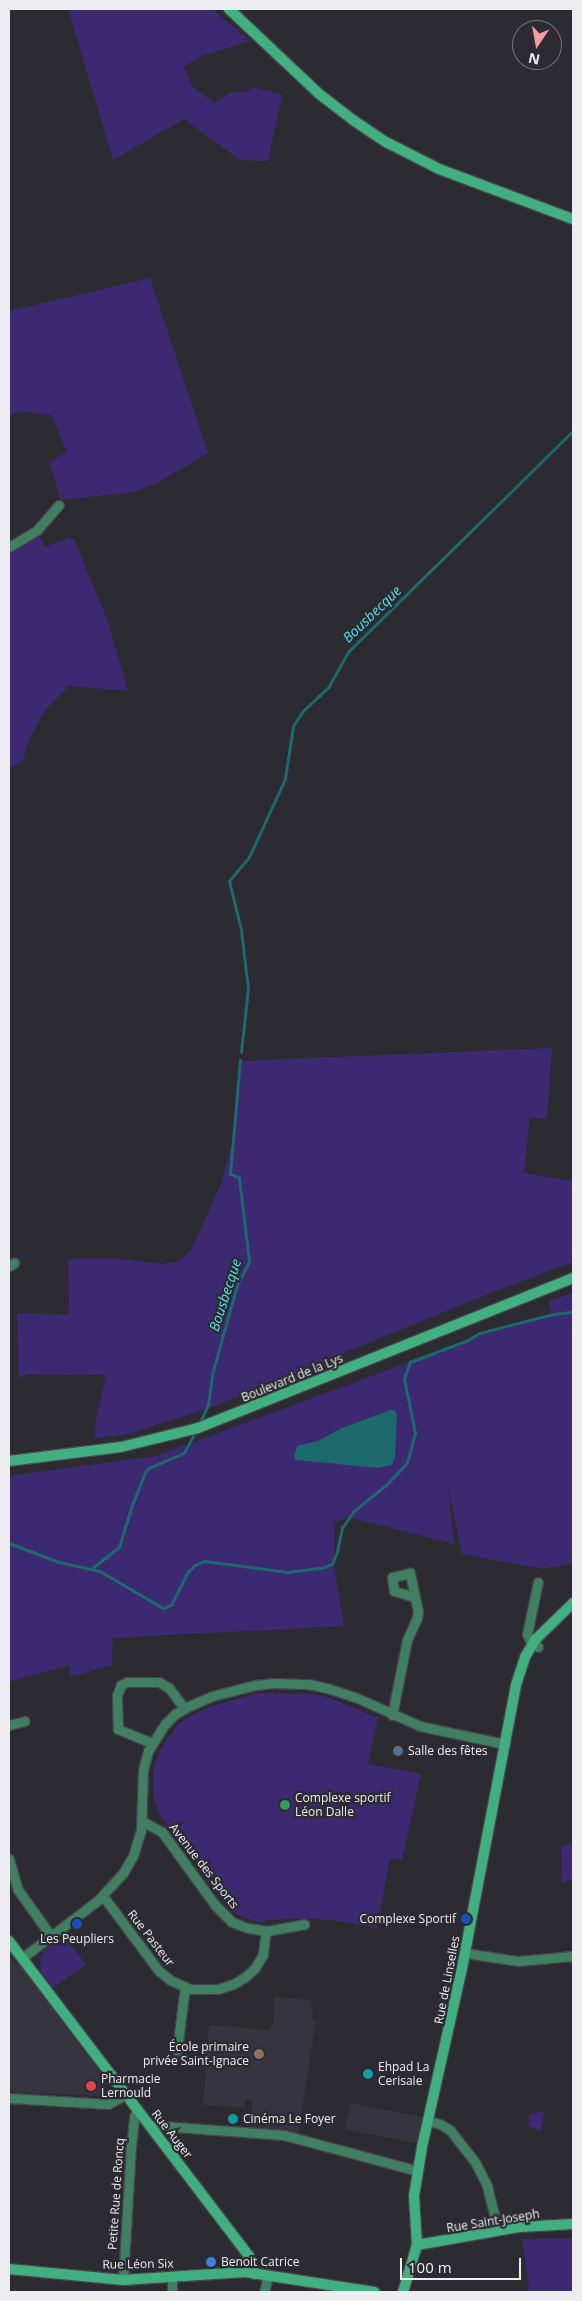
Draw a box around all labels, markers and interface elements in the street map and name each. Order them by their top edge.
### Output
north arrow [512,20,562,70]
text: N [526,49,542,70]
water label: Bousbecque [339,582,405,646]
water label: Bousbecque [205,1257,245,1333]
street label: Boulevard de la Lys [239,1351,345,1405]
place label: Salle des fêtes [408,1744,488,1758]
marker: Salle des fêtes [392,1745,404,1757]
place label: Complexe sportif Léon Dalle [295,1791,391,1819]
marker: Complexe sportif Léon Dalle [279,1799,291,1811]
street label: Avenue des Sports [166,1821,242,1911]
street label: Rue Pasteur [125,1907,177,1969]
place label: Complexe Sportif [359,1912,456,1926]
marker: Complexe Sportif [460,1913,472,1925]
marker: Les Peupliers [71,1918,83,1930]
place label: Les Peupliers [40,1932,114,1946]
street label: Rue de Linselles [431,1935,463,2025]
place label: École primaire privée Saint-Ignace [143,2040,249,2068]
marker: École primaire privée Saint-Ignace [253,2048,265,2060]
place label: Ehpad La Cerisaie [378,2060,429,2088]
marker: Ehpad La Cerisaie [362,2068,374,2080]
place label: Pharmacie Lernould [101,2072,160,2100]
marker: Pharmacie Lernould [85,2080,97,2092]
street label: Rue Auger [149,2107,195,2161]
place label: Cinéma Le Foyer [243,2112,336,2126]
marker: Cinéma Le Foyer [227,2113,239,2125]
street label: Petite Rue de Roncq [105,2137,127,2251]
street label: Rue Saint-Joseph [445,2207,541,2235]
scale bar [402,2248,523,2280]
place label: Benoit Catrice [221,2255,299,2269]
street label: Rue Léon Six [102,2256,174,2272]
marker: Benoit Catrice [205,2256,217,2268]
text: 100 m [408,2257,452,2277]

